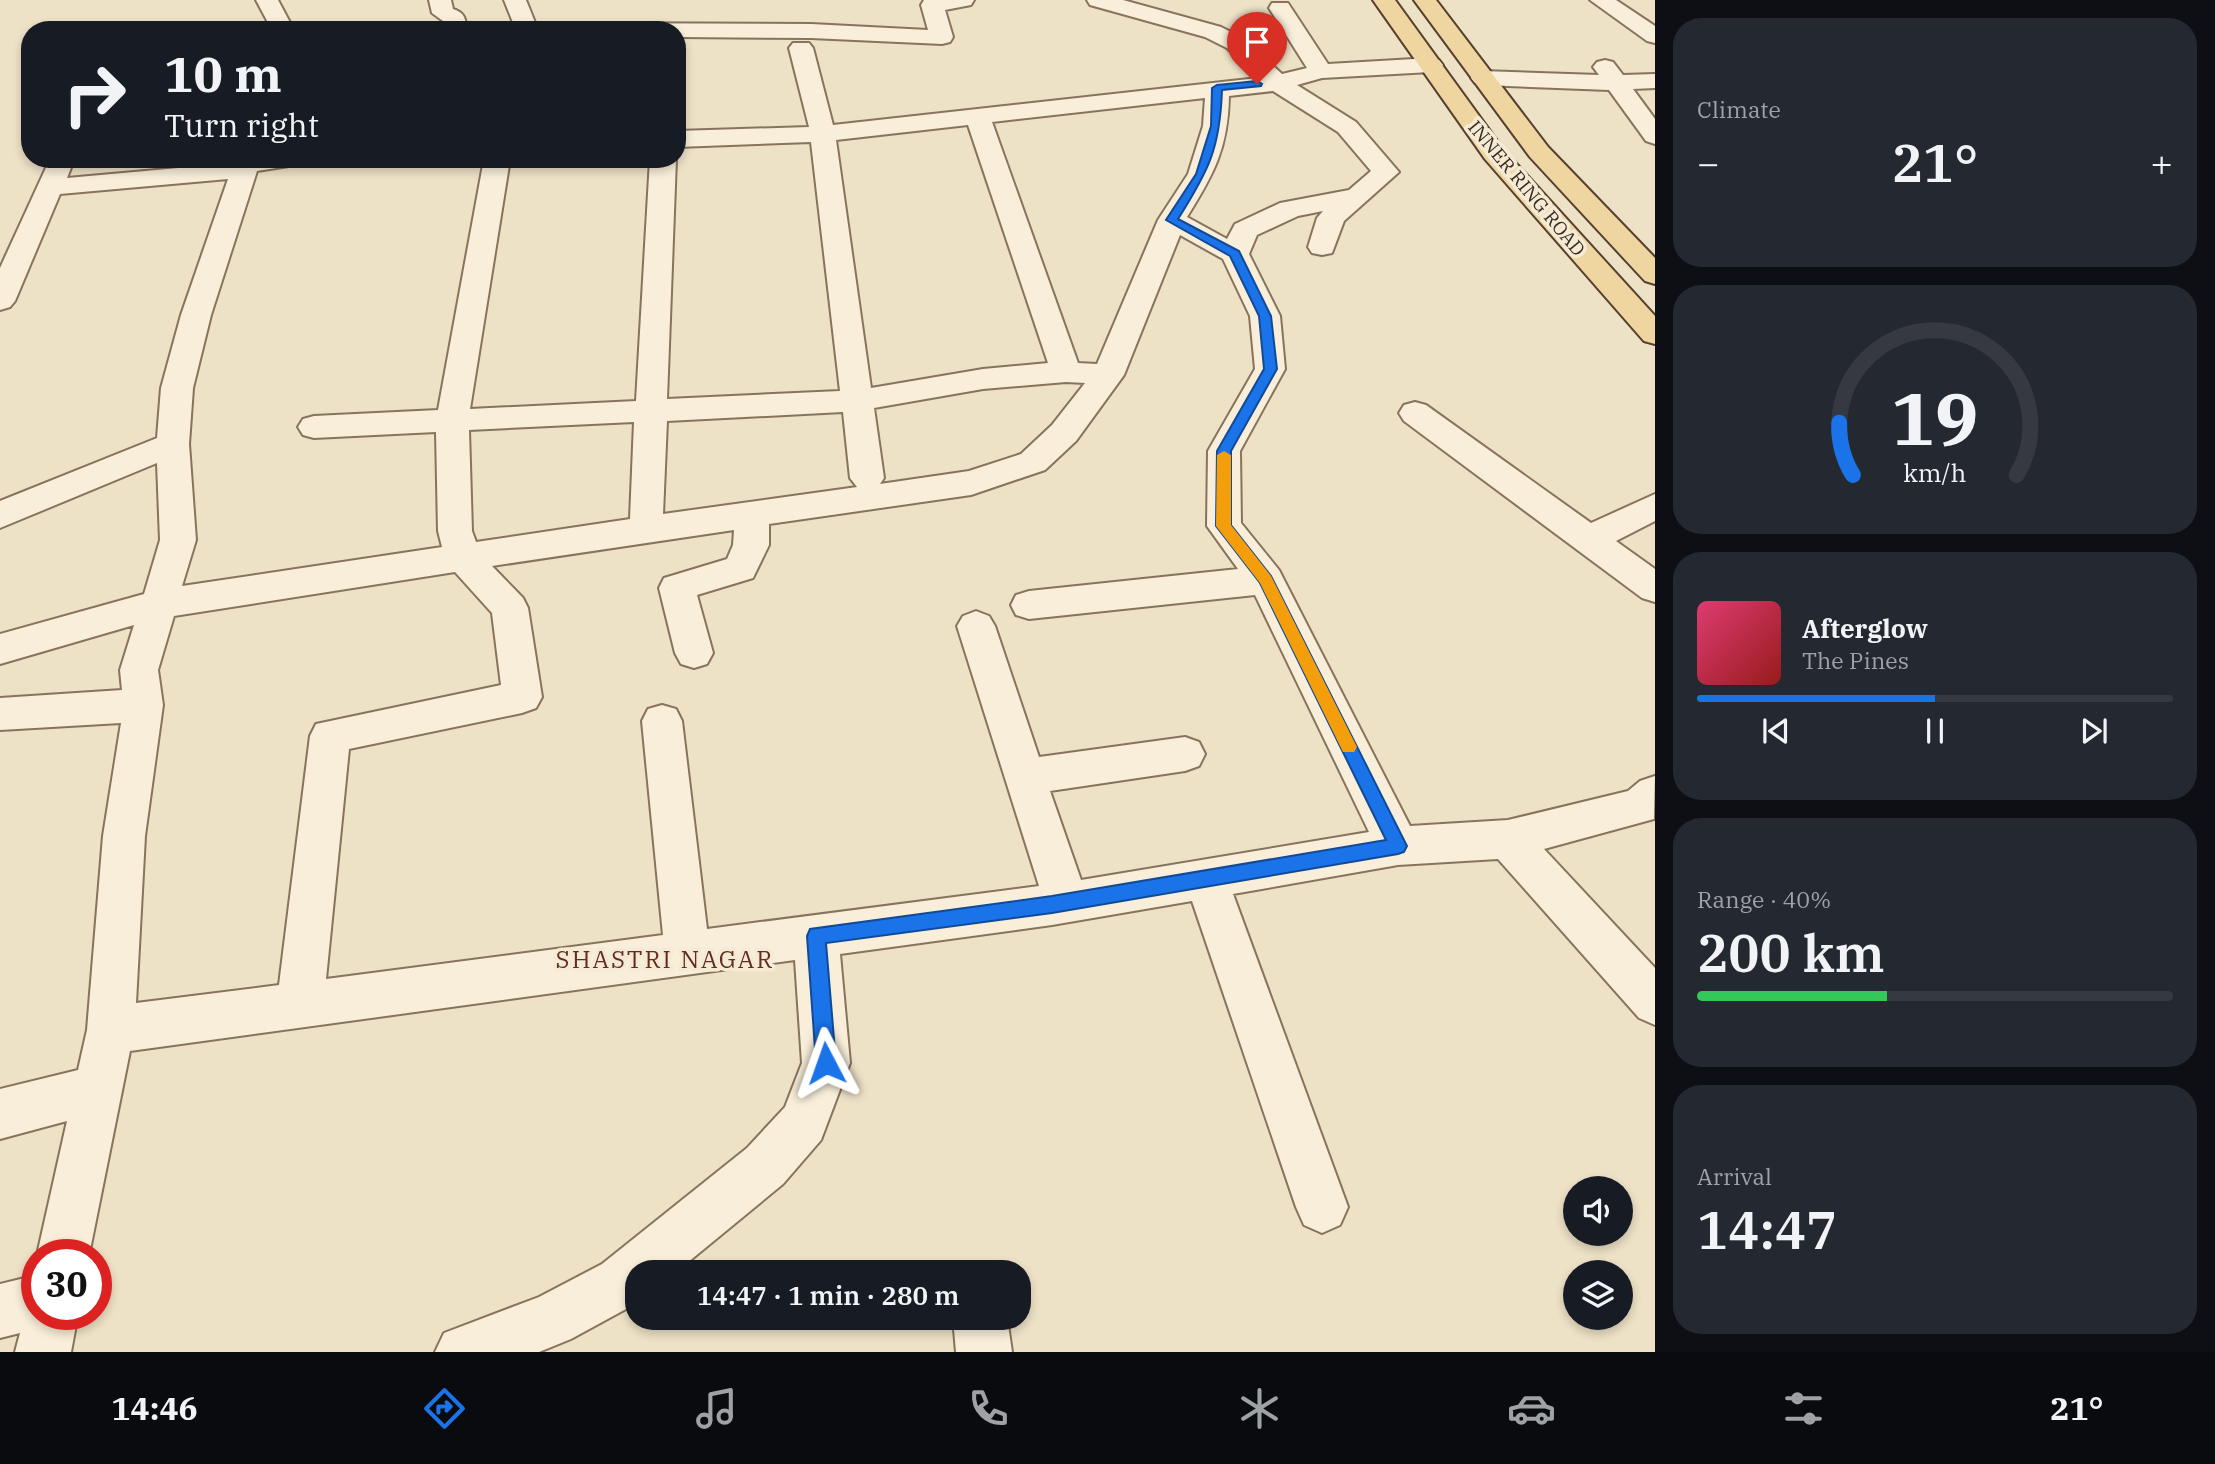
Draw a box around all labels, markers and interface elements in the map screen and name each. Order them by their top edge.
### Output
pin [1227,12.0,1287,84]
icon: arrive [1238,23,1276,61]
text: 10 m [164,42,282,105]
icon: right [49,49,140,140]
text: Climate [1697,94,1781,124]
text: Turn right [164,104,319,146]
street label: INNER RING ROAD [1463,115,1591,261]
text: 21° [1892,129,1978,196]
text: − [1697,138,1720,187]
text: + [2150,138,2173,187]
text: 19 [1891,371,1979,466]
text: km/h [1903,456,1967,489]
text: Afterglow [1802,611,1928,645]
text: The Pines [1802,645,1909,675]
icon: previous [1757,712,1795,750]
icon: pause [1916,712,1954,750]
icon: next [2075,712,2113,750]
text: Range · 40% [1697,884,1831,914]
text: 200 km [1697,919,1885,986]
district label: SHASTRI NAGAR [556,943,774,975]
position arrow [789,1026,863,1100]
text: Arrival [1697,1161,1772,1191]
map controls [1563,1176,1633,1330]
button: sound [1563,1176,1633,1246]
text: 14:47 [1697,1196,1837,1263]
speed limit sign: 30 [21,1239,112,1330]
button: layers [1563,1260,1633,1330]
text: 14:47 · 1 min · 280 m [697,1278,959,1312]
icon: directions [420,1384,469,1433]
icon: music [692,1384,741,1433]
icon: phone [964,1384,1013,1433]
icon: climate [1235,1384,1284,1433]
icon: car [1507,1384,1556,1433]
icon: filters [1779,1384,1828,1433]
text: 14:46 [111,1387,198,1429]
text: 21° [2050,1387,2104,1429]

